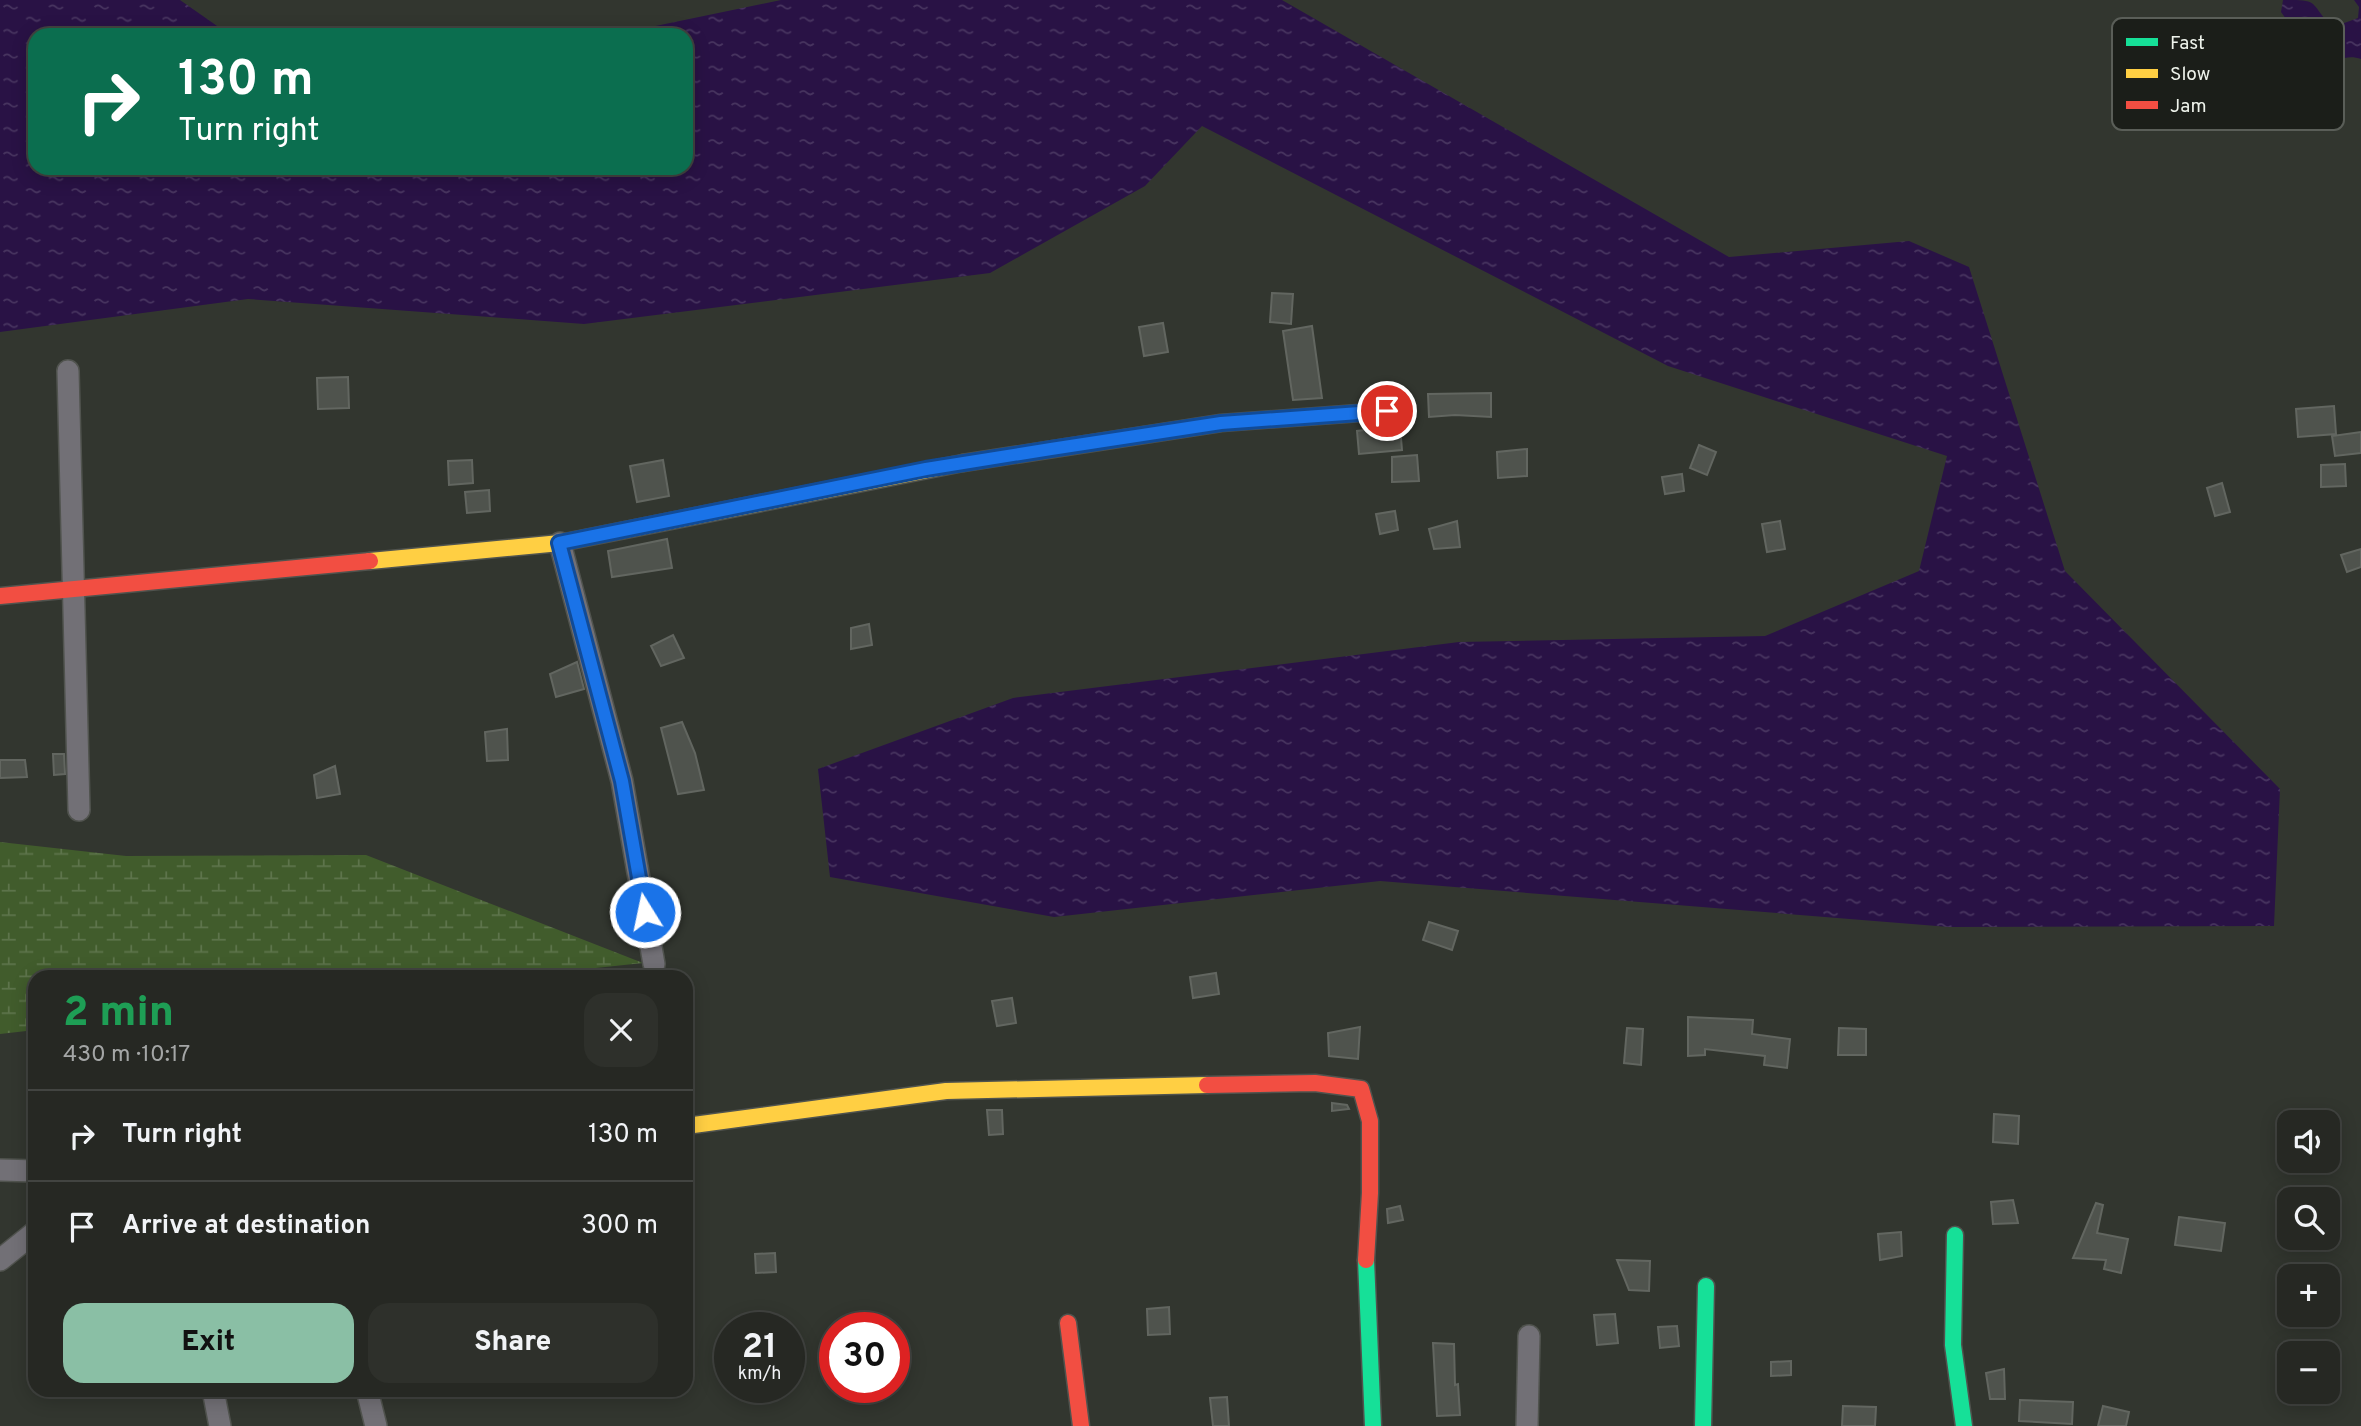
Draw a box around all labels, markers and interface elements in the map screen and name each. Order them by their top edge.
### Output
legend [2112,18,2344,130]
text: Fast [2170,32,2205,56]
text: 130 m [178,51,314,113]
icon: right [63,56,154,147]
text: Slow [2170,63,2210,87]
text: Jam [2170,95,2207,119]
text: Turn right [178,112,320,152]
pin [1357,381,1417,441]
icon: arrive [1368,392,1406,430]
position arrow [608,875,682,949]
text: 2 min [63,988,174,1041]
button: close [584,993,658,1067]
text: 430 m · 10:17 [63,1041,190,1070]
map controls [2277,1110,2340,1404]
button: sound [2277,1110,2340,1173]
icon: right [63,1117,101,1155]
text: Turn right [122,1119,242,1152]
text: 130 m [588,1119,658,1152]
button: search [2277,1187,2340,1250]
icon: arrive [63,1208,101,1246]
text: Arrive at destination [122,1210,370,1243]
text: 300 m [581,1210,658,1243]
button: + [2277,1264,2340,1327]
button: Exit [63,1303,354,1383]
button: Share [368,1303,658,1383]
speed limit sign: 30 [819,1312,910,1403]
text: 21 [742,1326,777,1370]
button: − [2277,1341,2340,1404]
text: km/h [738,1363,781,1386]

